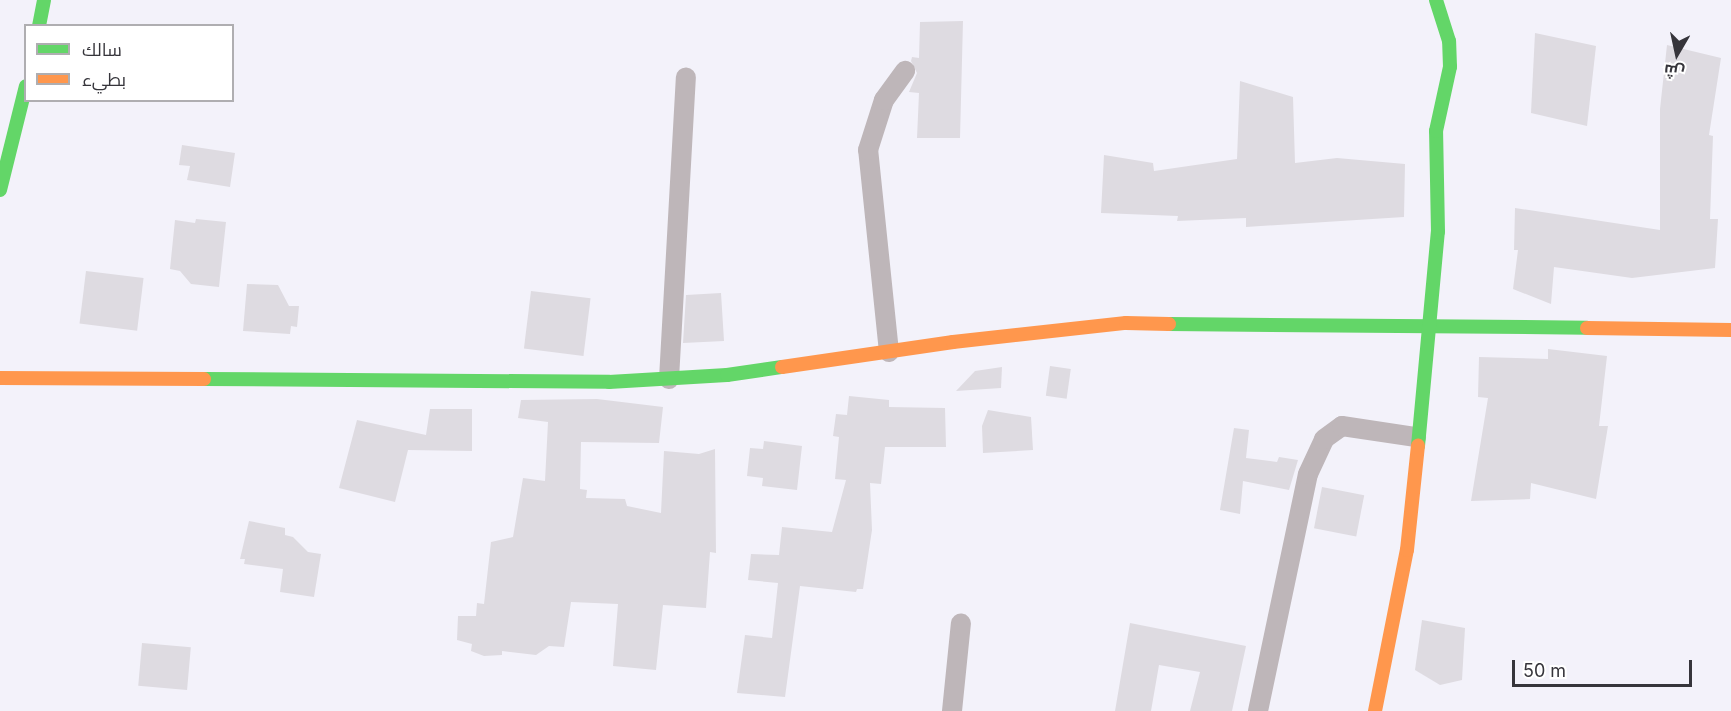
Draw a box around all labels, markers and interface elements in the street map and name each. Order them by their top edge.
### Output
legend [24,24,234,102]
north arrow [1647,24,1707,84]
text: سالك [82,39,122,60]
text: ش [1662,60,1686,83]
text: بطيء [82,69,126,90]
scale bar [1515,648,1695,686]
text: 50 m [1523,660,1566,681]

